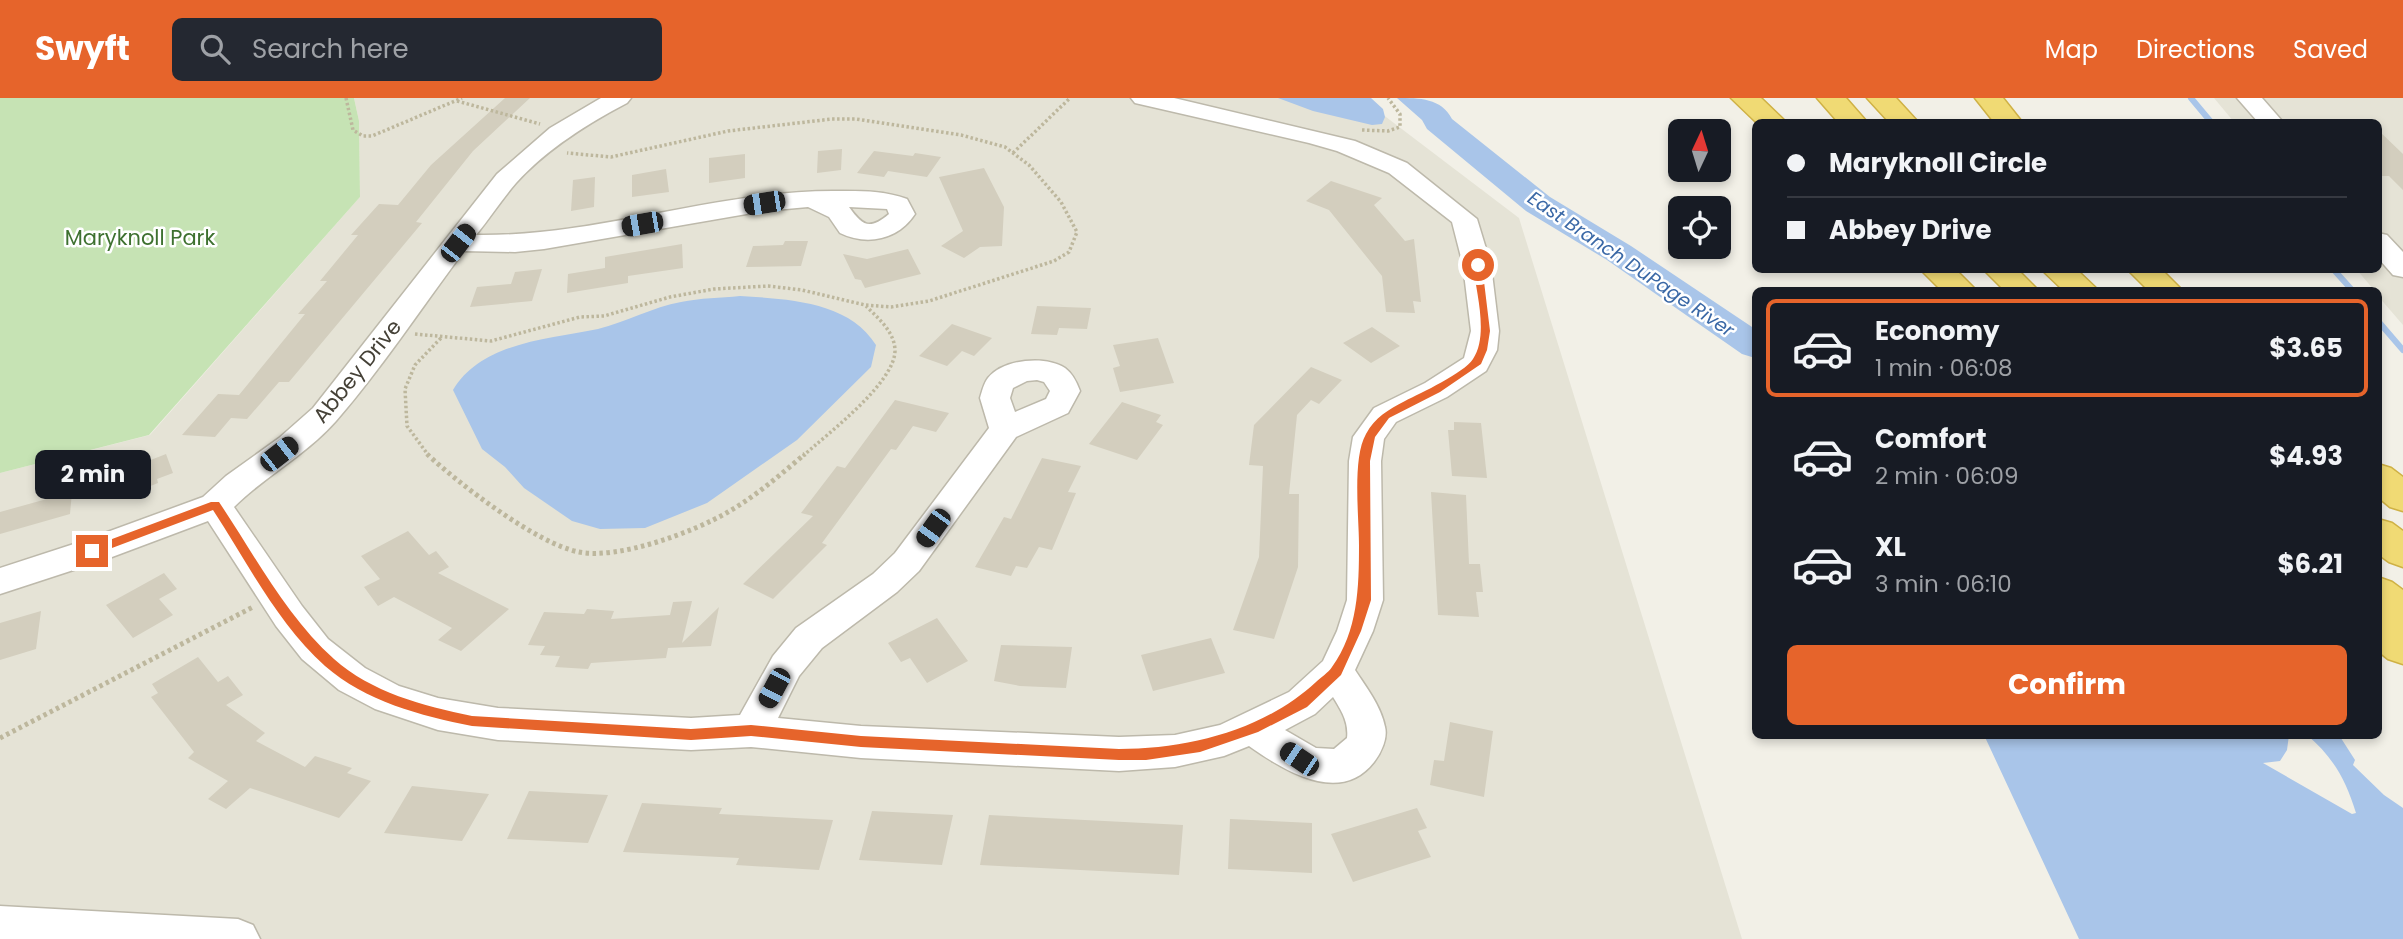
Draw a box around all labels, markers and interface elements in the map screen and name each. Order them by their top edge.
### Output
search box [172,18,662,81]
text: Swyft [35,25,130,72]
icon: search [196,30,234,68]
text: Search here [252,31,409,67]
text: Map [2045,33,2098,66]
text: Directions [2136,33,2255,66]
text: Saved [2293,33,2368,66]
north arrow [1668,119,1731,182]
map controls [1668,119,1731,259]
text: Maryknoll Circle [1829,145,2047,181]
water label: East Branch DuPage River [1522,185,1740,344]
car [742,189,787,217]
button: locate [1668,196,1731,259]
car [620,210,665,238]
text: Abbey Drive [1829,212,1991,248]
car [437,220,480,266]
park label: Maryknoll Park [65,223,215,252]
route start [1462,249,1494,281]
street label: Abbey Drive [306,313,408,429]
text: Economy [1875,313,1999,349]
icon: car [1791,317,1854,380]
text: $3.65 [2269,330,2343,366]
text: 1 min · 06:08 [1875,352,2013,384]
text: Comfort [1875,421,1987,457]
icon: car [1791,425,1854,488]
car [256,433,303,475]
text: $4.93 [2269,438,2343,474]
callout: 2 min [34,449,150,498]
text: 2 min [61,458,125,490]
text: 2 min · 06:09 [1875,460,2018,492]
car [913,505,954,551]
text: XL [1875,529,1906,565]
icon: car [1791,533,1854,596]
route end [76,535,108,567]
text: $6.21 [2277,546,2343,582]
text: 3 min · 06:10 [1875,568,2012,600]
button: Confirm [1787,645,2347,725]
car [755,665,794,711]
car [1276,739,1323,779]

